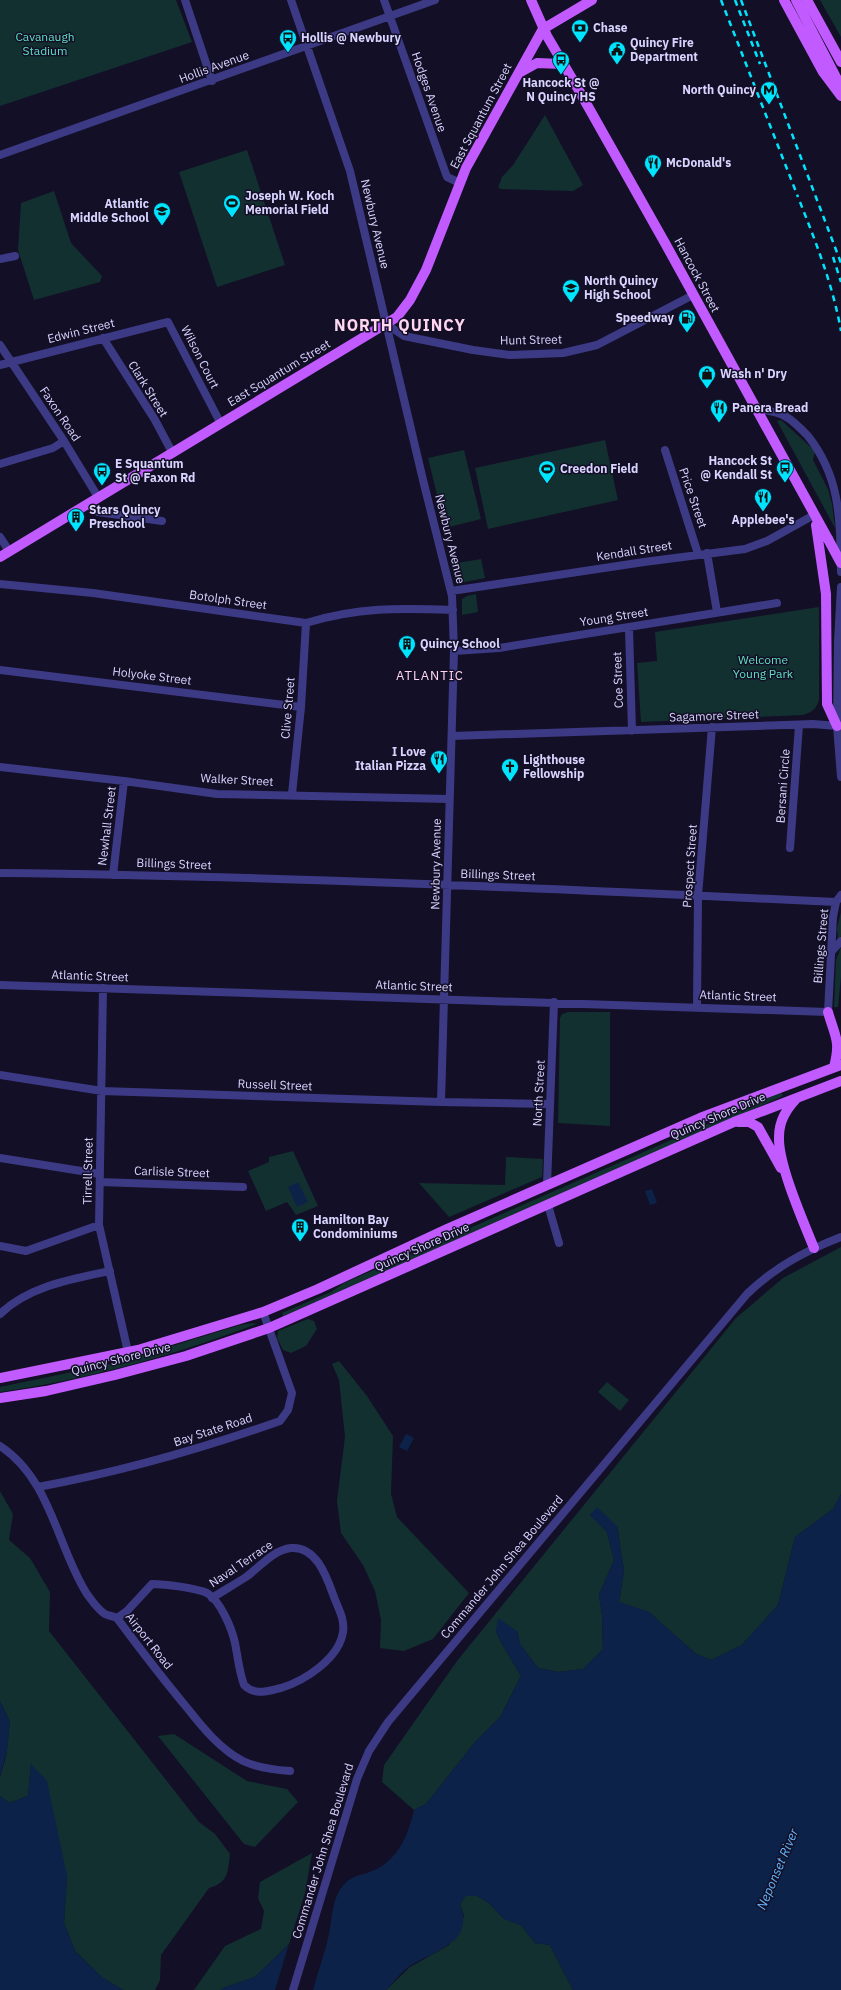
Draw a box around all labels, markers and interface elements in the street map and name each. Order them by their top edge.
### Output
bank icon: Chase [570,18,590,43]
place label: Chase [593,20,628,35]
bus stop icon: Hollis @ Newbury [278,28,298,53]
park label: Cavanaugh Stadium [15,29,75,58]
place label: Hollis @ Newbury [301,30,401,45]
place label: Quincy Fire Department [630,35,698,64]
public building icon: Quincy Fire Department [607,40,627,65]
street label: Hollis Avenue [177,47,251,86]
street label: Hodges Avenue [409,50,450,134]
bus stop icon: Hancock St @ N Quincy HS [551,50,571,75]
street label: East Squantum Street [446,60,515,171]
place label: Hancock St @ N Quincy HS [522,75,600,104]
metro station icon: North Quincy [759,80,779,105]
place label: North Quincy [682,82,757,97]
restaurant icon: McDonald's [643,153,663,178]
place label: McDonald's [666,155,731,170]
street label: Newbury Avenue [358,178,393,271]
place label: Joseph W. Koch Memorial Field [245,188,334,217]
sports icon: Joseph W. Koch Memorial Field [222,193,242,218]
place label: Atlantic Middle School [70,196,149,225]
school or university icon: Atlantic Middle School [152,201,172,226]
street label: Hancock Street [671,235,723,315]
place label: North Quincy High School [584,273,658,302]
school or university icon: North Quincy High School [561,278,581,303]
fuel station icon: Speedway [677,308,697,333]
place label: Speedway [615,310,675,325]
street label: Edwin Street [46,315,116,346]
district label: NORTH QUINCY [334,315,466,335]
street label: Wilson Court [178,323,223,391]
street label: Hunt Street [500,331,562,348]
street label: East Squantum Street [225,336,333,409]
street label: Clark Street [125,358,172,420]
shop icon: Wash n' Dry [697,364,717,389]
place label: Wash n' Dry [720,366,787,381]
street label: Faxon Road [37,384,84,444]
restaurant icon: Panera Bread [709,398,729,423]
place label: Panera Bread [732,400,808,415]
place label: Hancock St @ Kendall St [700,453,772,482]
place label: E Squantum St @ Faxon Rd [115,456,195,485]
bus stop icon: Hancock St @ Kendall St [775,458,795,483]
sports icon: Creedon Field [537,459,557,484]
bus stop icon: E Squantum St @ Faxon Rd [92,461,112,486]
place label: Creedon Field [560,461,638,476]
street label: Price Street [676,466,711,530]
restaurant icon: Applebee's [753,487,773,512]
street label: Newbury Avenue [432,493,469,585]
place label: Stars Quincy Preschool [89,502,161,531]
building icon: Stars Quincy Preschool [66,507,86,532]
place label: Applebee's [731,512,795,527]
street label: Kendall Street [595,537,673,564]
street label: Botolph Street [188,587,268,612]
street label: Young Street [579,604,649,629]
building icon: Quincy School [397,634,417,659]
place label: Quincy School [420,636,500,651]
street label: Coe Street [609,652,626,709]
park label: Welcome Young Park [733,652,794,681]
street label: Holyoke Street [112,663,192,688]
district label: ATLANTIC [396,667,464,684]
street label: Clive Street [277,676,298,739]
street label: Sagamore Street [669,706,759,725]
place label: I Love Italian Pizza [355,744,426,773]
street label: Bersani Circle [772,748,793,824]
restaurant icon: I Love Italian Pizza [429,749,449,774]
place label: Lighthouse Fellowship [523,752,585,781]
church icon: Lighthouse Fellowship [500,757,520,782]
street label: Walker Street [200,770,274,789]
street label: Newhall Street [94,785,119,866]
street label: Newbury Avenue [427,818,444,910]
street label: Prospect Street [679,824,700,908]
street label: Billings Street [136,855,212,872]
street label: Billings Street [460,866,536,883]
street label: Billings Street [810,908,831,984]
street label: Atlantic Street [51,967,129,984]
street label: Atlantic Street [375,977,453,994]
street label: Atlantic Street [699,987,777,1004]
street label: North Street [529,1059,548,1127]
street label: Russell Street [237,1076,313,1093]
street label: Quincy Shore Drive [668,1089,768,1142]
street label: Tirrell Street [79,1137,96,1205]
street label: Carlisle Street [134,1163,210,1180]
place label: Hamilton Bay Condominiums [313,1212,397,1241]
building icon: Hamilton Bay Condominiums [290,1217,310,1242]
street label: Quincy Shore Drive [372,1219,472,1274]
street label: Quincy Shore Drive [70,1339,173,1378]
street label: Bay State Road [172,1410,254,1449]
street label: Commander John Shea Boulevard [437,1492,566,1641]
street label: Naval Terrace [206,1537,276,1590]
street label: Airport Road [123,1609,176,1672]
street label: Commander John Shea Boulevard [289,1761,356,1940]
water label: Neponset River [753,1825,803,1912]

